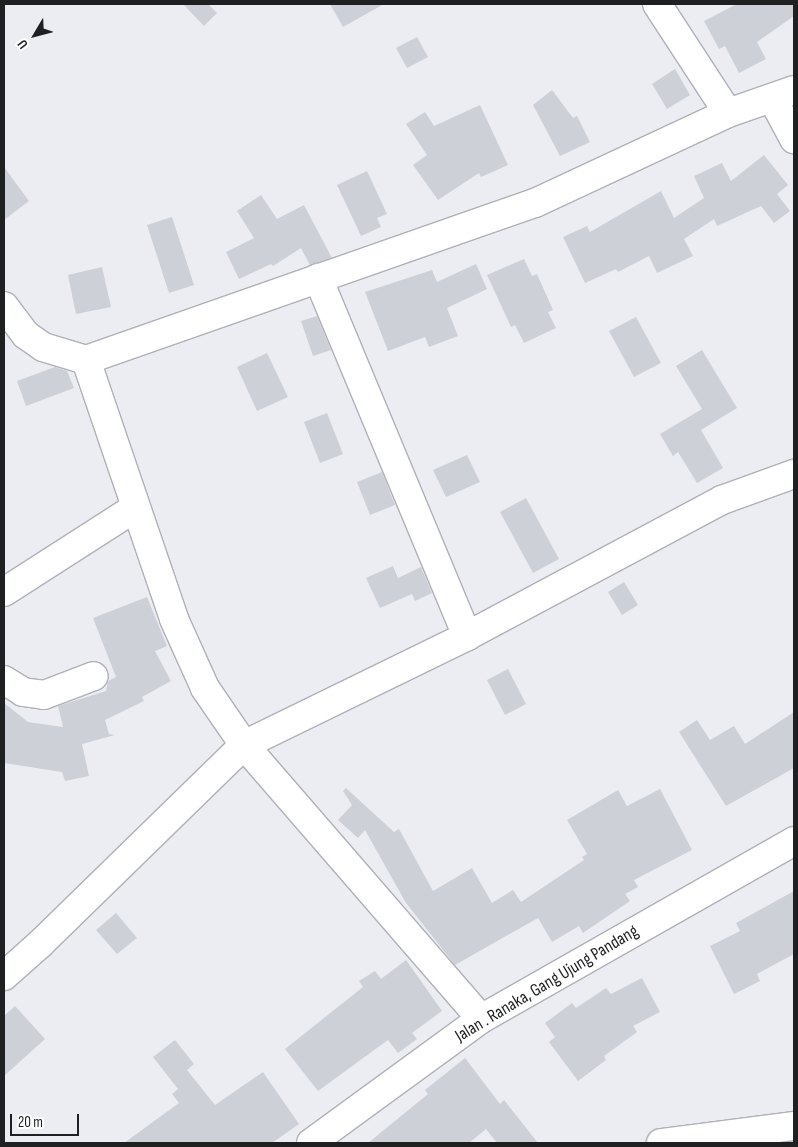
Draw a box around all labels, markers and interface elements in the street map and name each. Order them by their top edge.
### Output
north arrow [10,10,60,60]
text: U [14,36,32,52]
street label: Jalan . Ranaka, Gang Ujung Pandang [452,921,642,1047]
scale bar [12,1104,81,1136]
text: 20 m [18,1113,43,1132]

